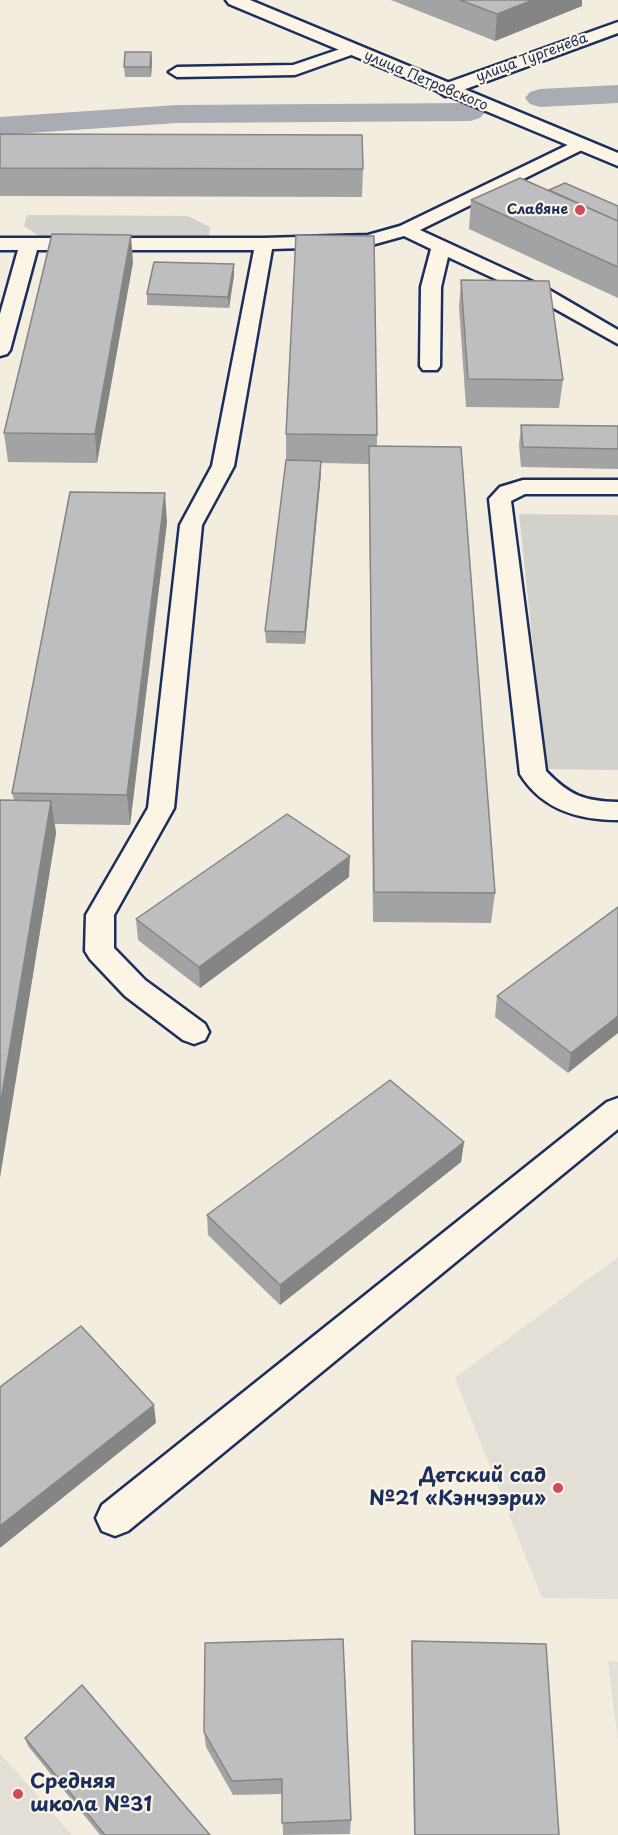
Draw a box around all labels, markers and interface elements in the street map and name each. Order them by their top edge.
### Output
street label: улица Тургенева [474,30,590,86]
street label: улица Петровского [362,47,490,115]
place label: Славяне [507,202,568,218]
marker: Славяне [573,203,587,217]
place label: Детский сад №21 «Кэнчээри» [369,1464,546,1511]
marker: Детский сад №21 «Кэнчээри» [551,1481,565,1495]
place label: Средняя школа №31 [30,1770,152,1817]
marker: Средняя школа №31 [11,1787,25,1801]

